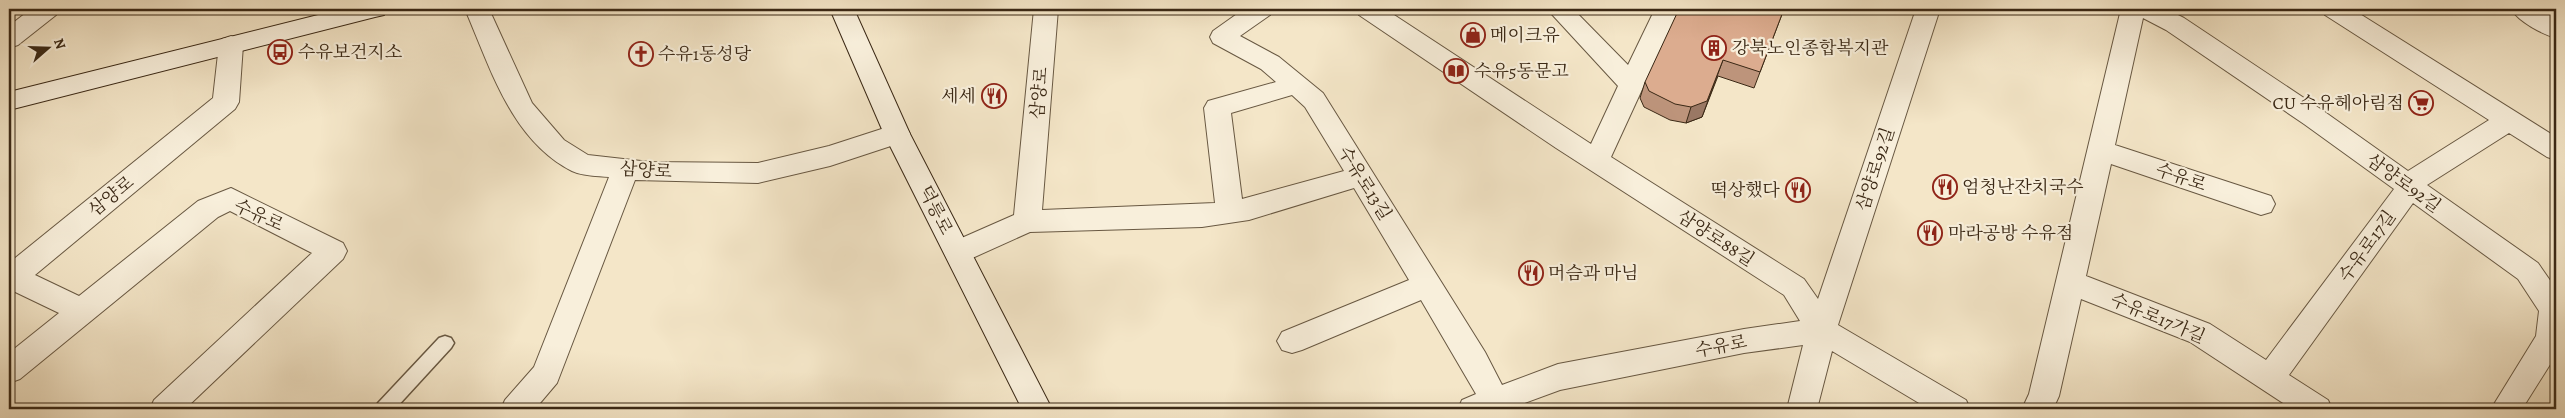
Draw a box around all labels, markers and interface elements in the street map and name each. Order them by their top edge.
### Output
north arrow [22,22,72,72]
shop icon: 메이크유 [1460,22,1486,48]
place label: 메이크유 [1490,23,1560,47]
building icon: 강북노인종합복지관 [1701,35,1727,61]
text: N [49,36,70,52]
place label: 강북노인종합복지관 [1732,36,1889,60]
bus stop icon: 수유보건지소 [267,39,293,65]
place label: 수유보건지소 [298,40,402,64]
church icon: 수유1동성당 [628,41,654,67]
place label: 수유1동성당 [658,42,752,66]
library icon: 수유5동문고 [1443,58,1469,84]
place label: 수유5동문고 [1474,59,1569,83]
street label: 삼양로 [1025,66,1053,120]
restaurant icon: 세세 [981,83,1007,109]
place label: 세세 [941,84,976,108]
supermarket icon: CU 수유헤아림점 [2408,90,2434,116]
place label: CU 수유헤아림점 [2273,91,2404,115]
street label: 삼양로92길 [1850,124,1900,214]
street label: 수유로13길 [1333,141,1397,225]
street label: 삼양로92길 [2362,148,2446,218]
street label: 삼양로 [619,156,673,184]
street label: 수유로 [2152,157,2210,197]
street label: 삼양로 [83,170,139,222]
restaurant icon: 엄청난잔치국수 [1932,174,1958,200]
place label: 엄청난잔치국수 [1962,175,2084,199]
restaurant icon: 떡상했다 [1785,177,1811,203]
place label: 떡상했다 [1710,178,1781,202]
street label: 덕릉로 [913,181,959,239]
street label: 수유로 [230,193,288,237]
street label: 삼양로88길 [1673,204,1759,272]
street label: 수유로17길 [2333,205,2401,287]
restaurant icon: 마라공방 수유점 [1917,220,1943,246]
place label: 마라공방 수유점 [1948,221,2073,245]
restaurant icon: 머슴과 마님 [1518,260,1544,286]
place label: 머슴과 마님 [1548,261,1639,285]
street label: 수유로17가길 [2107,287,2209,349]
street label: 수유로 [1693,329,1749,363]

